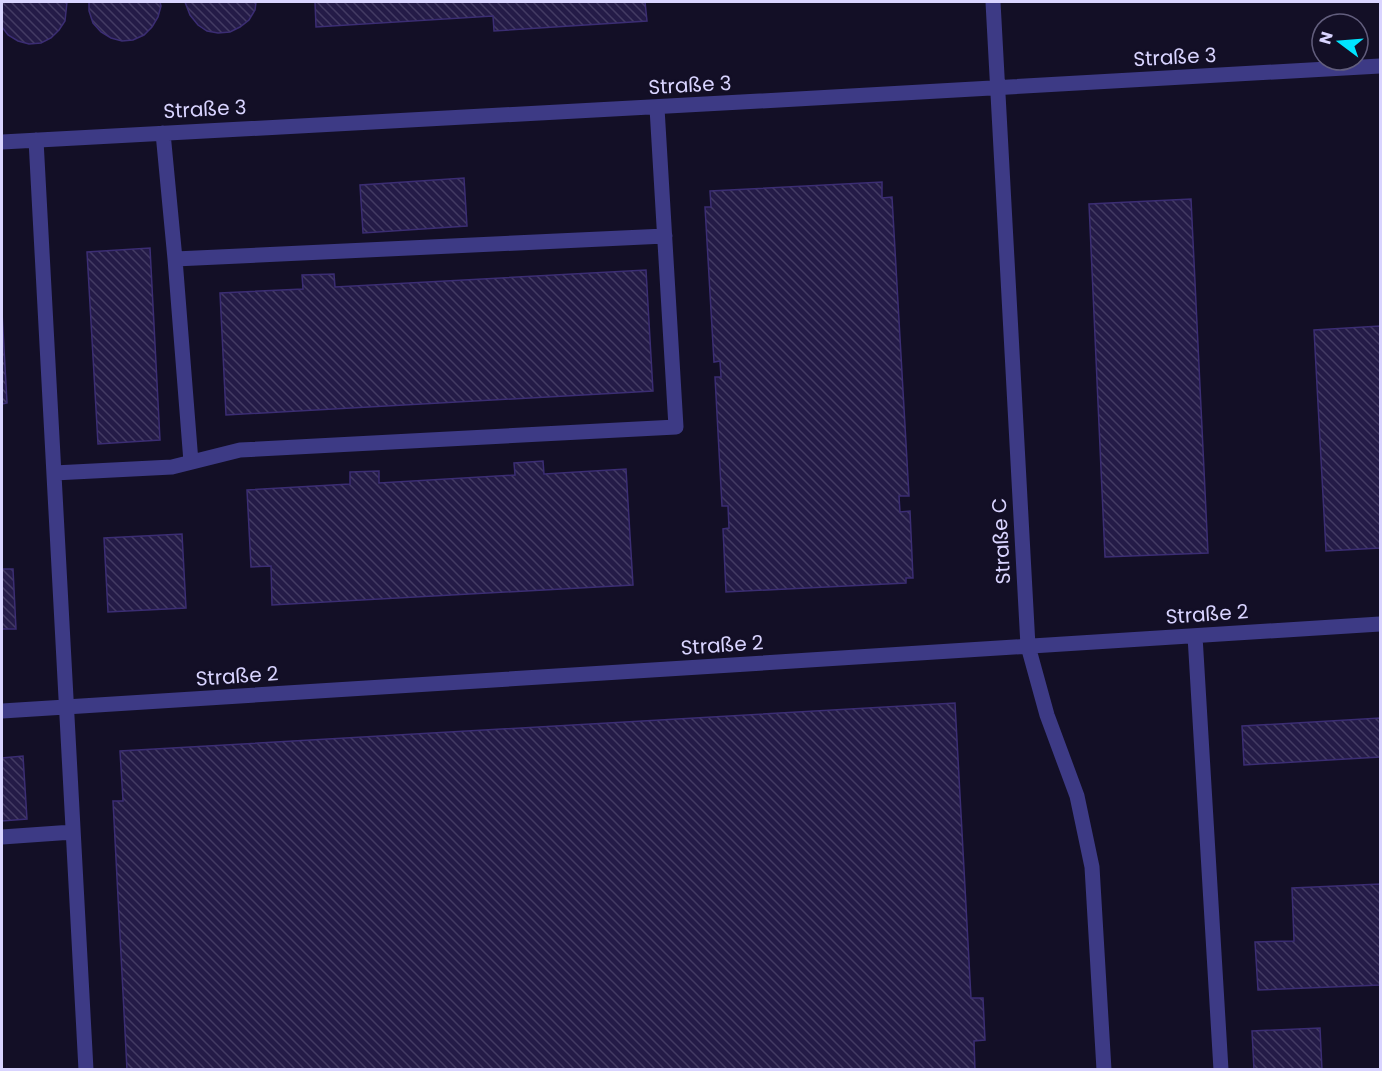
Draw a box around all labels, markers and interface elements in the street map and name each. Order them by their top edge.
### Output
north arrow [1310,12,1370,72]
text: N [1313,29,1339,47]
street label: Straße 3 [1133,41,1217,73]
street label: Straße 3 [648,69,732,101]
street label: Straße 3 [163,93,247,125]
street label: Straße C [985,497,1017,585]
street label: Straße 2 [1165,597,1249,631]
street label: Straße 2 [680,628,764,662]
street label: Straße 2 [195,659,279,693]

